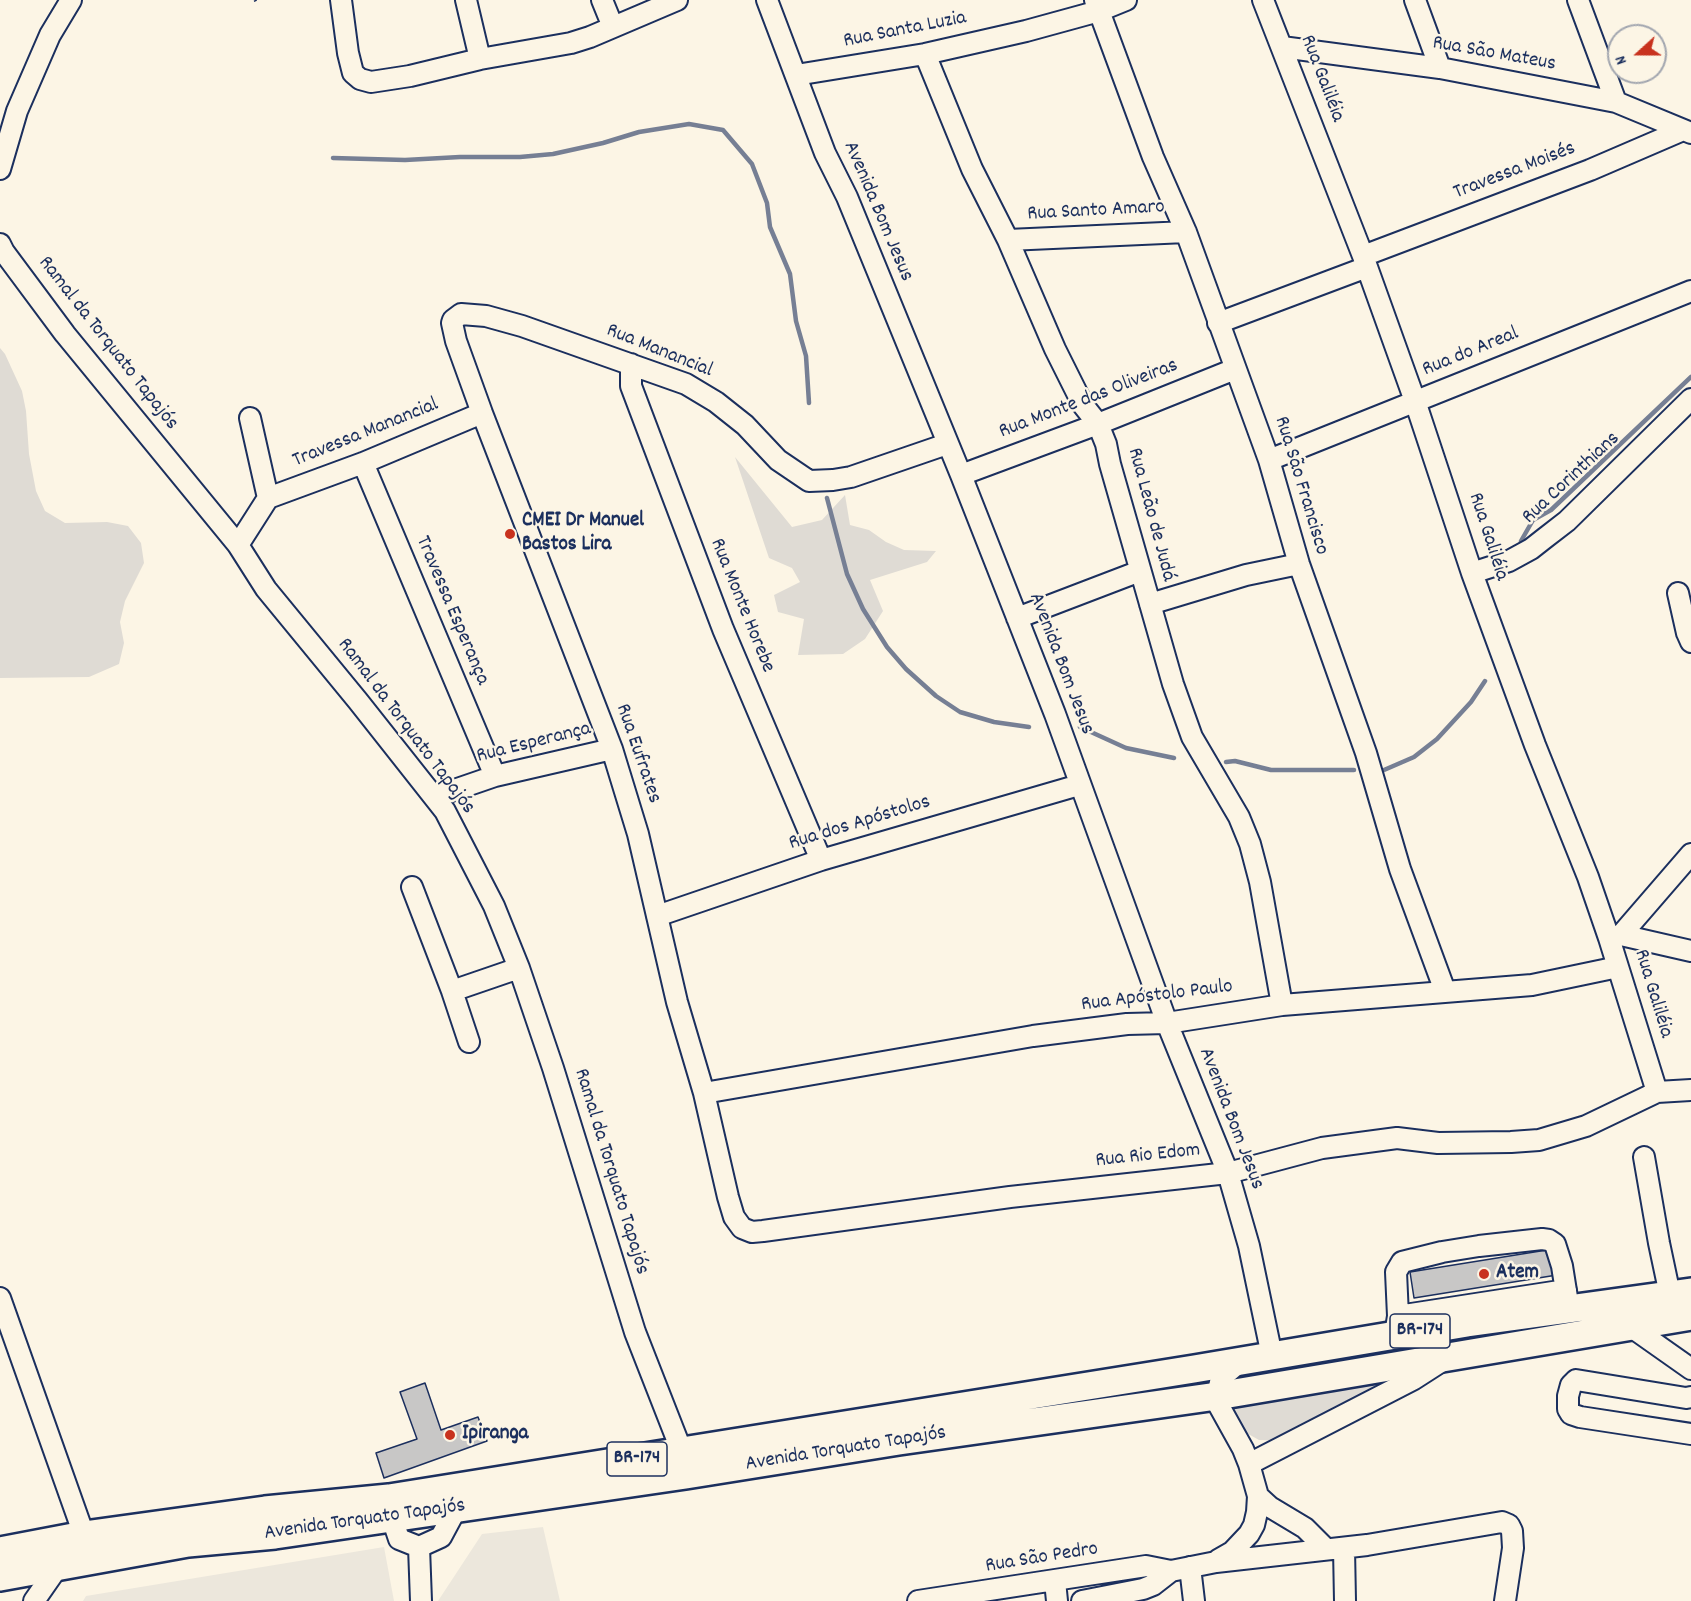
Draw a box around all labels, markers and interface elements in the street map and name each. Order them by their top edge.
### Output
street label: Rua Santa Luzia [842,7,968,55]
north arrow [1607,24,1667,84]
street label: Rua Galiléia [1293,32,1349,126]
street label: Rua São Mateus [1430,32,1558,78]
text: N [1609,52,1634,68]
street label: Travessa Moisés [1450,137,1580,207]
street label: Avenida Bom Jesus [836,138,918,286]
street label: Rua Santo Amaro [1027,196,1165,228]
street label: Ramal da Torquato Tapajós [31,252,183,436]
street label: Rua Manancial [602,319,716,385]
street label: Rua do Areal [1419,322,1523,384]
street label: Rua Monte das Oliveiras [996,354,1182,446]
street label: Travessa Manancial [289,393,443,475]
street label: Rua São Francisco [1267,414,1333,558]
street label: Rua Corinthians [1518,427,1626,531]
street label: Rua Leão de Judá [1120,445,1180,585]
street label: Rua Galiléia [1461,490,1513,584]
place label: CMEI Dr Manuel Bastos Lira [522,509,644,559]
marker: CMEI Dr Manuel Bastos Lira [503,527,517,541]
street label: Travessa Esperança [408,533,494,689]
street label: Rua Monte Horebe [703,535,779,677]
street label: Avenida Bom Jesus [1021,590,1099,738]
street label: Ramal da Torquato Tapajós [331,634,479,820]
street label: Rua Eufrates [608,701,666,807]
street label: Rua Esperança [474,718,594,770]
street label: Rua dos Apóstolos [786,791,934,857]
street label: Rua Galiléia [1627,947,1677,1041]
street label: Rua Apóstolo Paulo [1080,975,1234,1019]
street label: Avenida Bom Jesus [1191,1045,1269,1193]
street label: Ramal da Torquato Tapajós [567,1066,653,1278]
street label: Rua Rio Edom [1094,1139,1202,1175]
place label: Atem [1496,1261,1539,1287]
marker: Atem [1477,1267,1491,1281]
road number: BR-174 [1390,1314,1450,1348]
place label: Ipiranga [462,1422,528,1448]
street label: Avenida Torquato Tapajós [744,1422,948,1478]
marker: Ipiranga [443,1428,457,1442]
road number: BR-174 [607,1442,667,1476]
street label: Avenida Torquato Tapajós [263,1494,467,1548]
street label: Rua São Pedro [984,1538,1100,1580]

